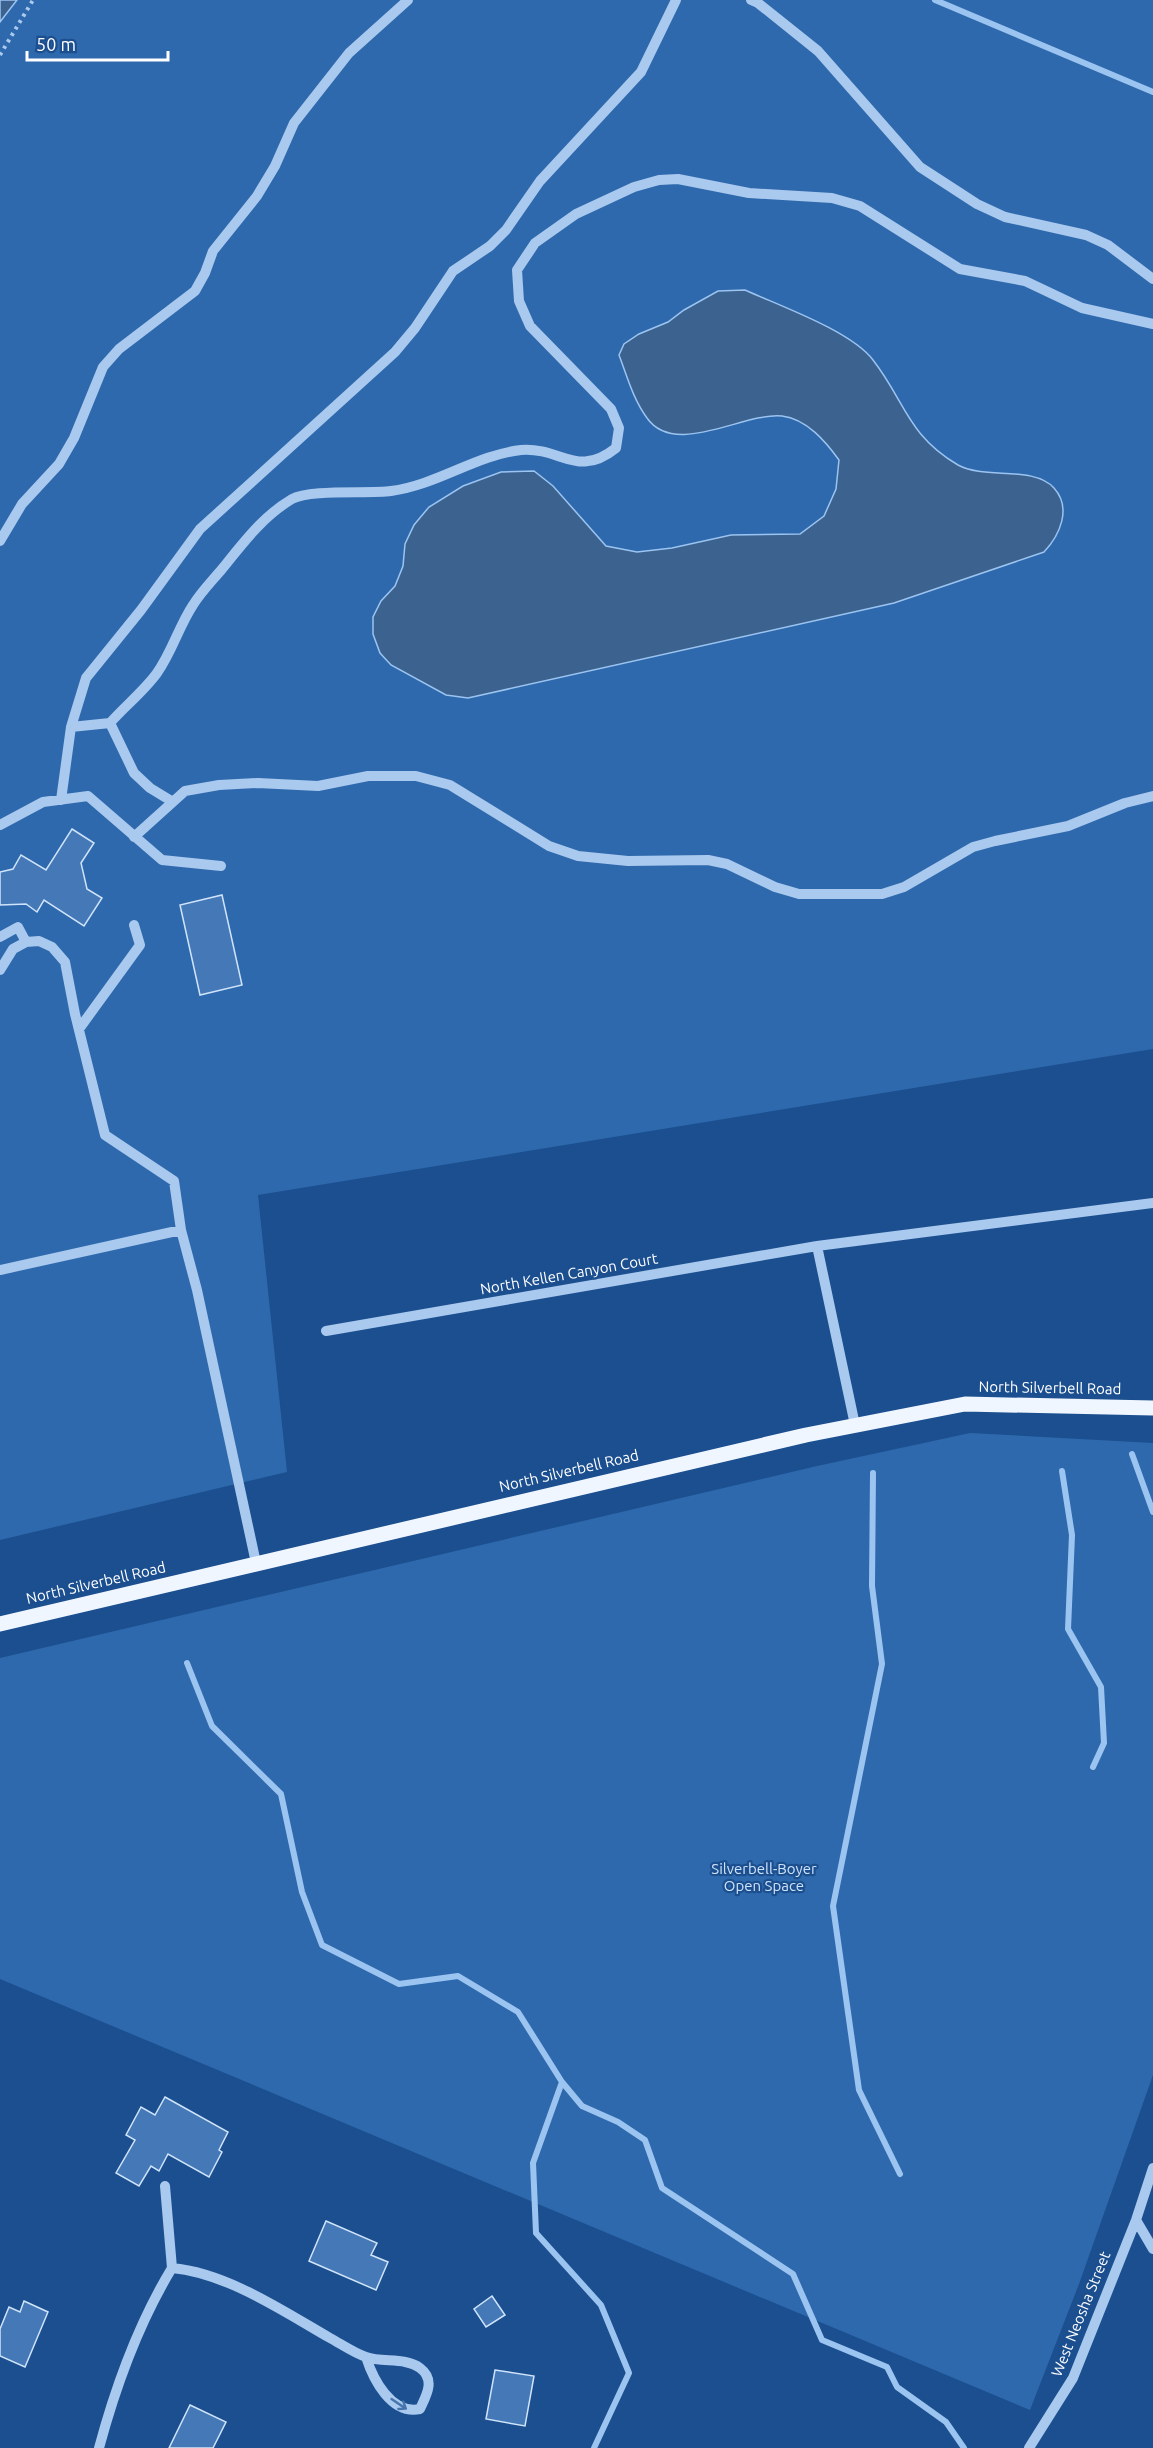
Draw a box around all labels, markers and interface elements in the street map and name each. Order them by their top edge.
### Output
scale bar [27,24,168,62]
text: 50 m [36,34,76,54]
street label: North Kellen Canyon Court [479,1250,659,1297]
street label: North Silverbell Road [979,1378,1121,1397]
street label: North Silverbell Road [497,1446,640,1495]
street label: North Silverbell Road [24,1558,167,1607]
park label: Silverbell-Boyer Open Space [711,1860,817,1894]
street label: West Neosha Street [1048,2249,1113,2379]
one-way arrow [390,2398,406,2410]

